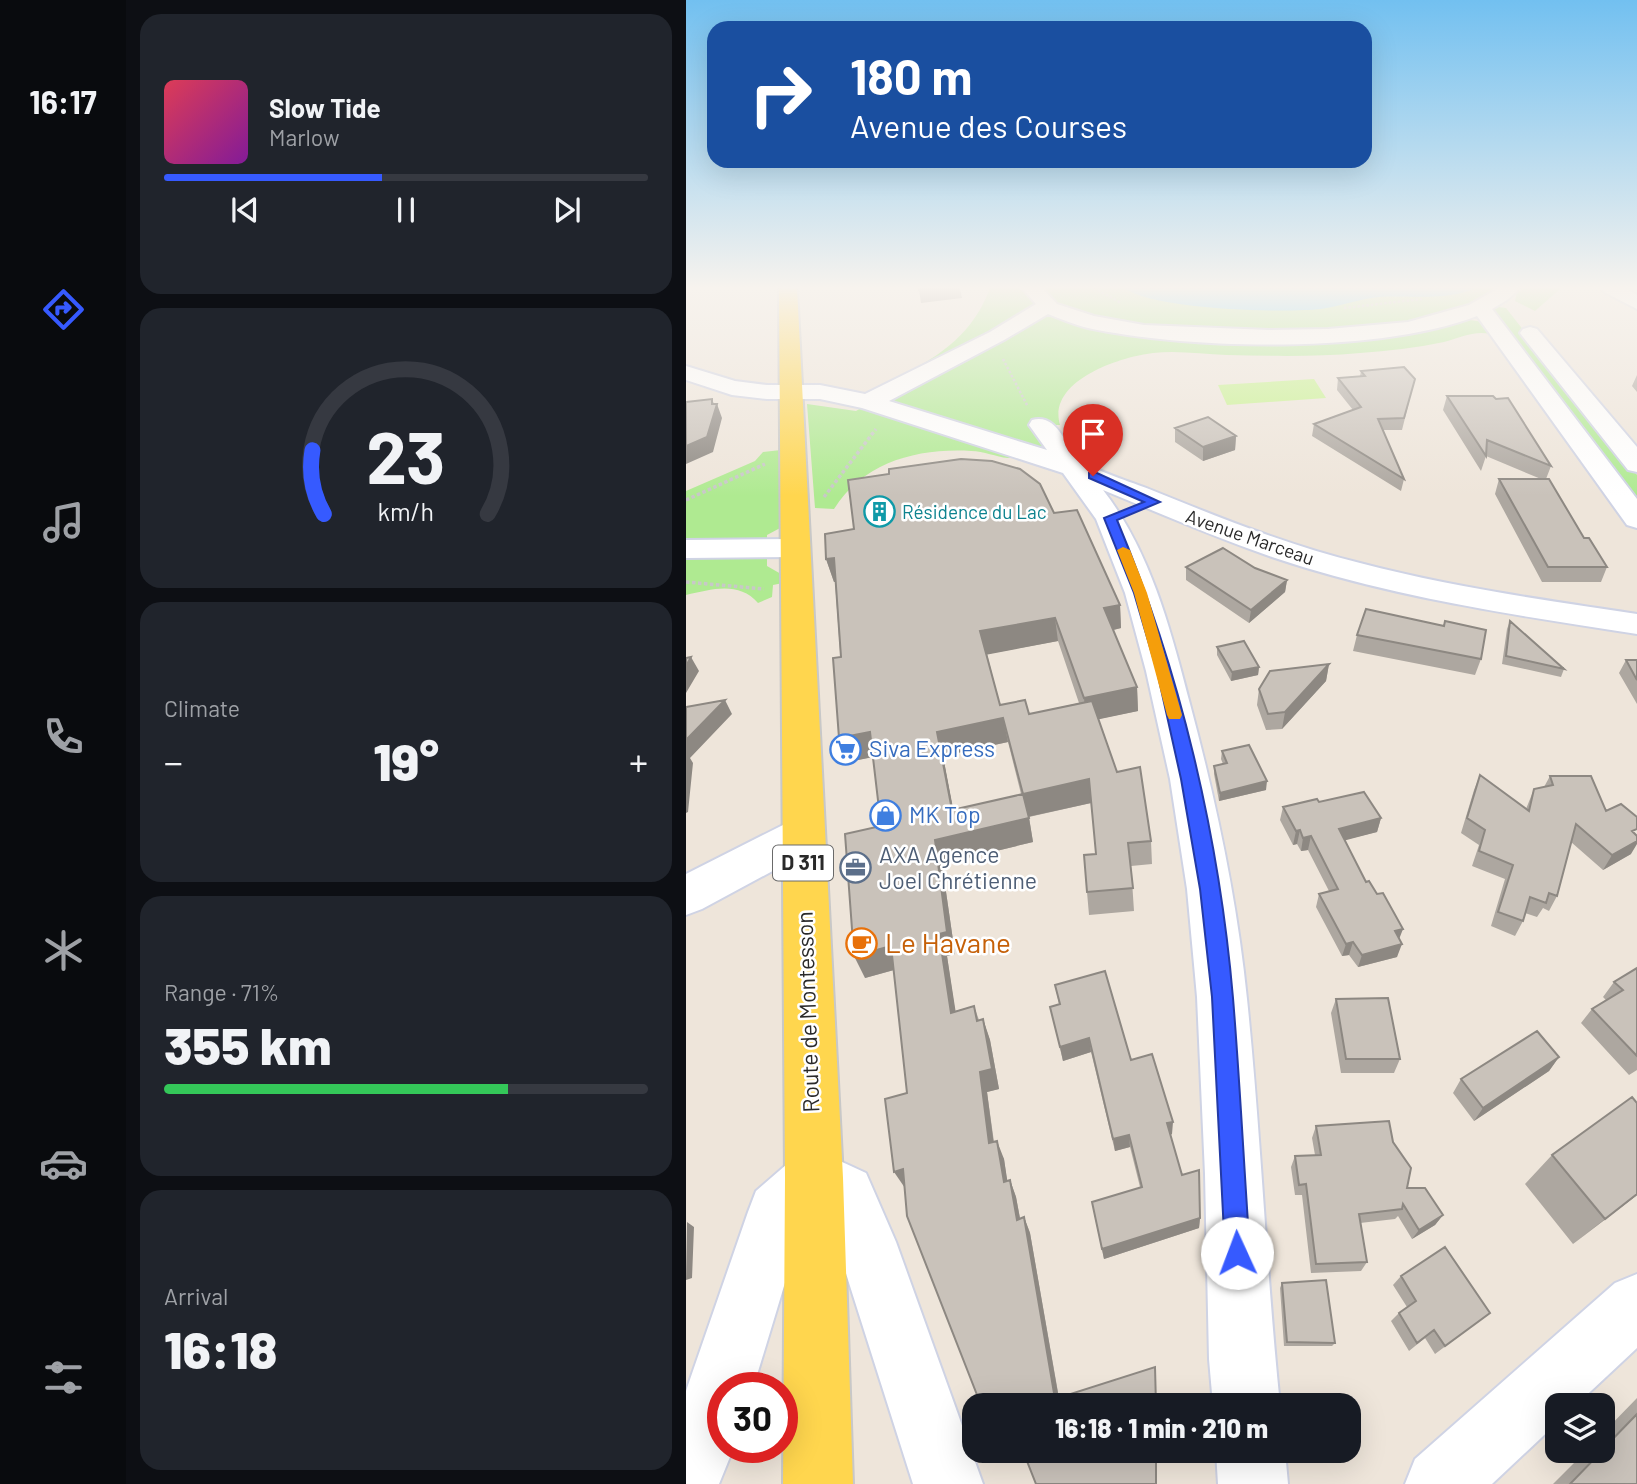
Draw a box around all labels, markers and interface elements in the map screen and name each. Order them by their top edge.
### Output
text: 180 m [850,46,973,105]
icon: right [735,49,826,140]
text: 16:17 [29,82,97,120]
text: Slow Tide [269,92,381,123]
text: Avenue des Courses [850,106,1127,144]
text: Marlow [269,123,340,151]
icon: previous [226,191,264,229]
icon: pause [387,191,425,229]
icon: next [548,191,586,229]
icon: directions [39,285,88,334]
pin [1063,404,1123,476]
text: 23 [366,411,446,499]
icon: arrive [1074,415,1112,453]
building icon: Résidence du Lac [862,495,896,529]
text: km/h [378,496,434,526]
icon: music [39,498,88,547]
place label: Résidence du Lac [902,500,1047,523]
street label: Avenue Marceau [1183,504,1317,569]
text: Climate [164,694,240,722]
icon: phone [39,712,88,761]
text: 19° [373,729,439,791]
supermarket icon: Siva Express [829,732,863,766]
place label: Siva Express [869,734,995,762]
text: − [164,738,183,784]
text: + [629,738,648,784]
shop icon: MK Top [869,798,903,832]
place label: MK Top [909,800,981,828]
place label: AXA Agence Joel Chrétienne [879,840,1037,894]
road number: D 311 [773,846,833,880]
office icon: AXA Agence Joel Chrétienne [839,851,873,885]
street label: Route de Montesson [789,911,825,1113]
place label: Le Havane [885,925,1011,959]
icon: climate [39,926,88,975]
cafe icon: Le Havane [845,926,879,960]
text: Range · 71% [164,978,279,1006]
text: 355 km [164,1013,332,1075]
icon: car [39,1139,88,1188]
position arrow [1200,1216,1274,1290]
text: Arrival [164,1282,228,1310]
text: 16:18 [164,1317,277,1379]
icon: filters [39,1353,88,1402]
speed limit sign: 30 [707,1372,798,1463]
map controls [1545,1393,1615,1463]
button: layers [1545,1393,1615,1463]
text: 16:18 · 1 min · 210 m [1055,1412,1268,1443]

